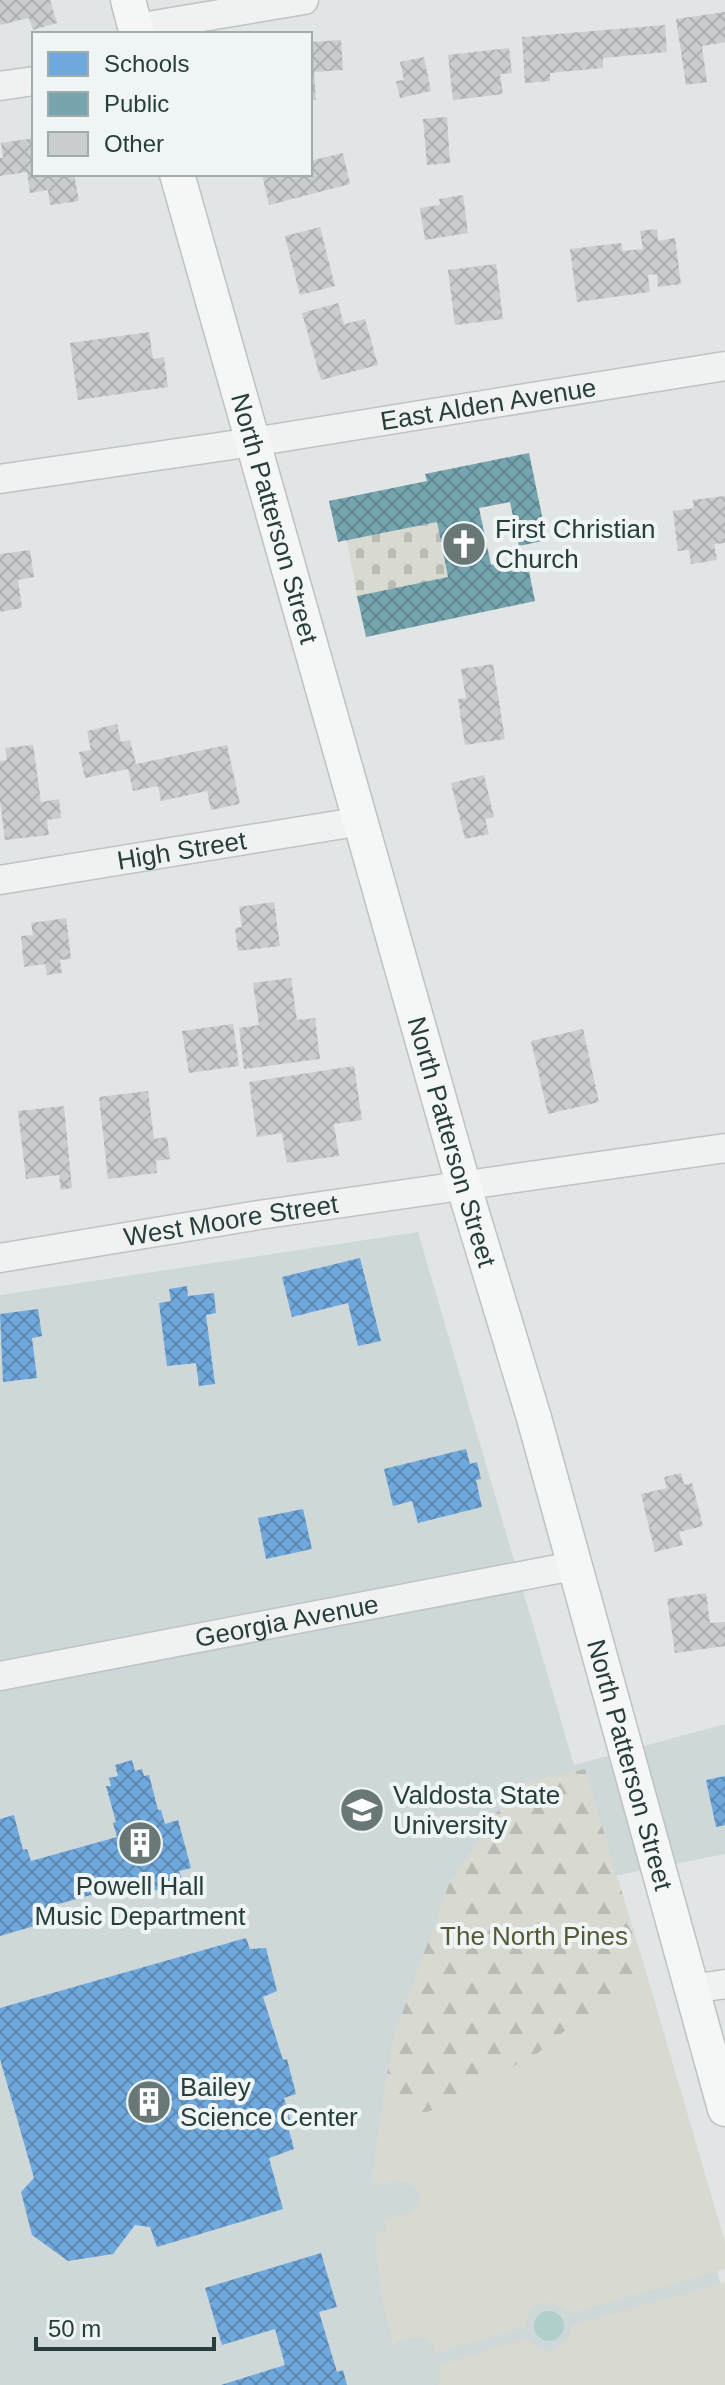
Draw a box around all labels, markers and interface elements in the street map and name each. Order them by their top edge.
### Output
legend [32,32,312,176]
text: Schools [104,50,189,77]
text: Public [104,90,169,117]
text: Other [104,130,164,157]
street label: East Alden Avenue [378,372,598,436]
street label: North Patterson Street [225,390,325,648]
place label: First Christian Church [495,514,655,574]
church icon: First Christian Church [440,520,488,568]
street label: High Street [115,825,249,876]
street label: North Patterson Street [402,1013,503,1271]
street label: West Moore Street [122,1189,341,1252]
street label: Georgia Avenue [193,1589,381,1653]
street label: North Patterson Street [581,1636,679,1894]
place label: Valdosta State University [393,1780,560,1840]
school or university icon: Valdosta State University [338,1786,386,1834]
building icon: Powell Hall Music Department [116,1819,164,1867]
place label: Powell Hall Music Department [35,1871,246,1931]
park label: The North Pines [440,1921,628,1951]
place label: Bailey Science Center [180,2072,358,2132]
building icon: Bailey Science Center [125,2078,173,2126]
scale bar [36,2301,214,2351]
text: 50 m [48,2315,101,2342]

